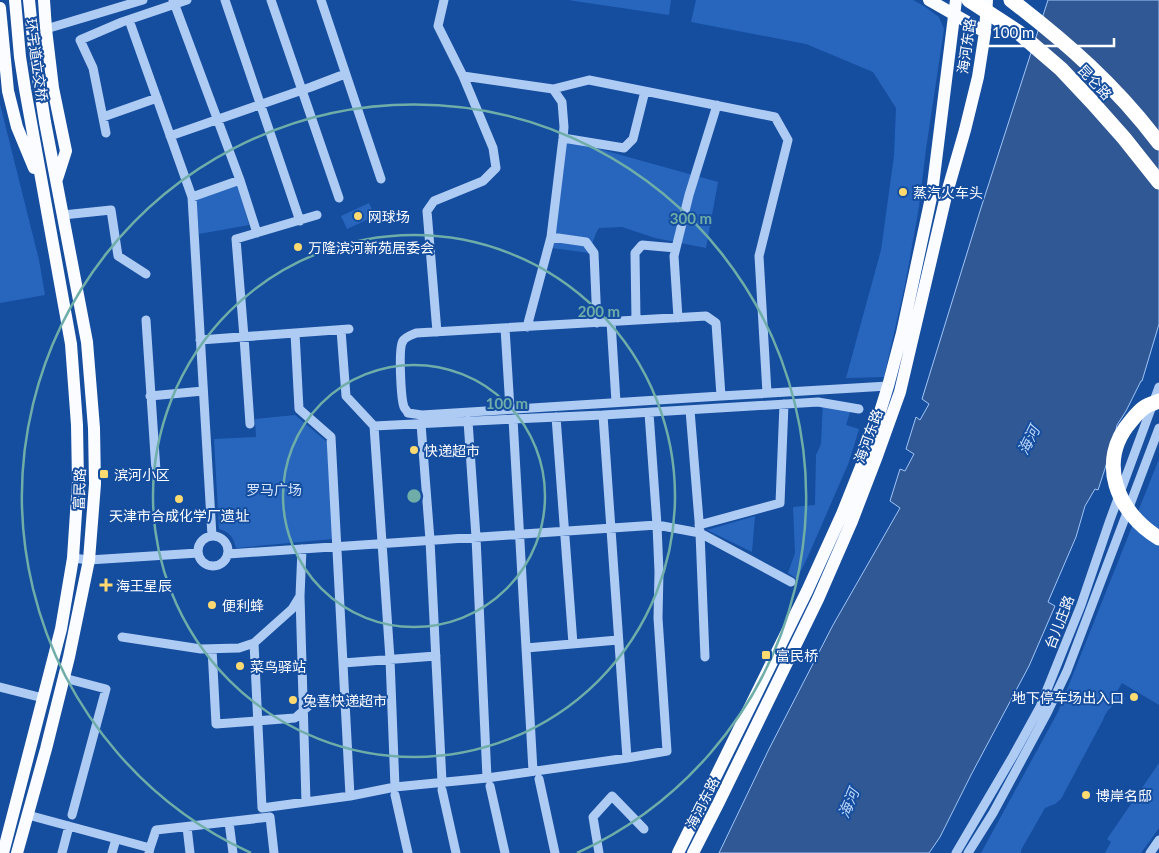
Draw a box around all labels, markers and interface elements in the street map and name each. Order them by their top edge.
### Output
scale bar [984,15,1114,47]
street label: 环宇道立交桥 [23,17,51,103]
street label: 海河东路 [954,17,978,75]
text: 100 m [992,23,1034,41]
street label: 昆仑路 [1074,61,1116,103]
place label: 蒸汽火车头 [913,184,983,201]
marker: 蒸汽火车头 [897,186,909,198]
place label: 网球场 [368,208,410,225]
text: 300 m [670,209,712,227]
marker: 网球场 [352,210,364,222]
place label: 万隆滨河新苑居委会 [308,239,434,256]
marker: 万隆滨河新苑居委会 [292,241,304,253]
text: 200 m [578,302,620,320]
text: 100 m [486,394,528,412]
street label: 海河东路 [850,407,886,465]
water label: 海河 [1013,420,1044,457]
place label: 快递超市 [424,442,480,459]
marker: 快递超市 [408,444,420,456]
place label: 滨河小区 [114,466,170,483]
street label: 富民路 [70,468,88,510]
marker: 滨河小区 [98,468,110,480]
park label: 罗马广场 [246,481,302,498]
centre of rings [405,487,423,505]
marker: 天津市合成化学厂遗址 [173,493,185,505]
place label: 天津市合成化学厂遗址 [109,507,249,524]
place label: 海王星辰 [116,577,172,594]
marker: 海王星辰 [100,579,112,591]
street label: 台儿庄路 [1041,593,1077,651]
place label: 便利蜂 [222,597,264,614]
marker: 便利蜂 [206,599,218,611]
place label: 富民桥 [776,647,818,664]
marker: 富民桥 [760,649,772,661]
place label: 菜鸟驿站 [250,658,306,675]
marker: 菜鸟驿站 [234,660,246,672]
place label: 地下停车场出入口 [1012,689,1124,706]
marker: 地下停车场出入口 [1128,691,1140,703]
place label: 兔喜快递超市 [303,692,387,709]
marker: 兔喜快递超市 [287,694,299,706]
street label: 海河东路 [682,774,722,832]
water label: 海河 [834,783,863,820]
place label: 博岸名邸 [1096,787,1152,804]
marker: 博岸名邸 [1080,789,1092,801]

